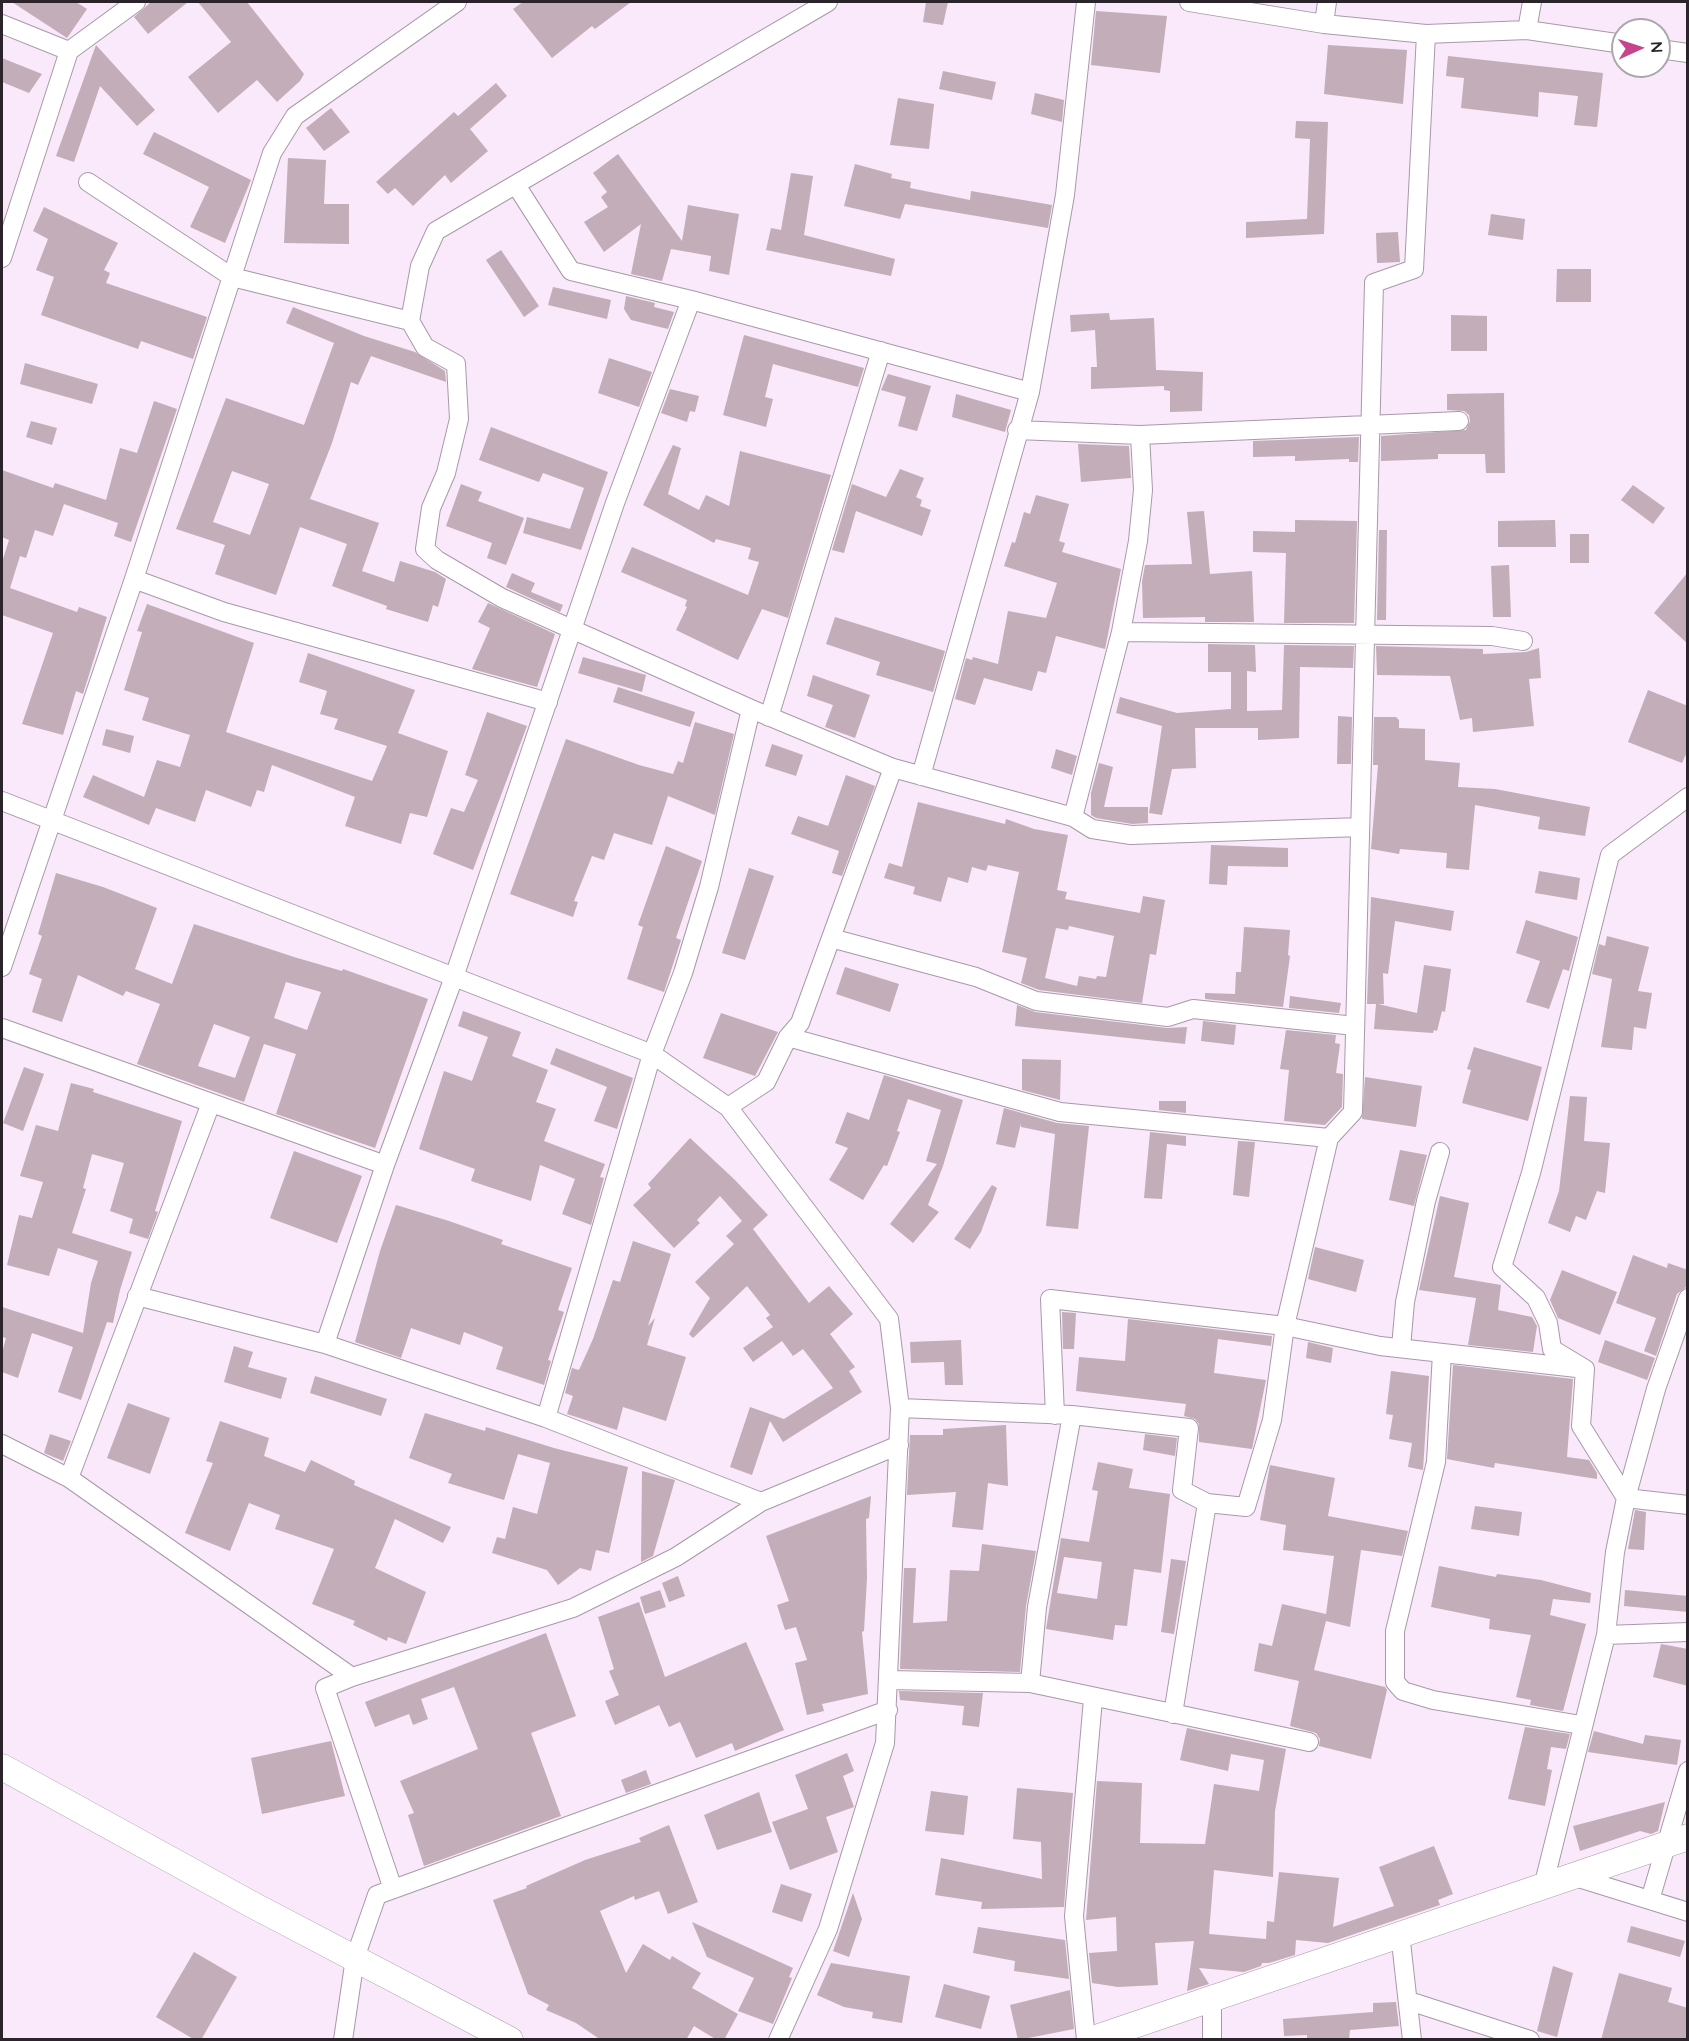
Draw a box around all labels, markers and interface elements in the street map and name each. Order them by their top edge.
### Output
north arrow [1611,18,1671,78]
text: N [1647,41,1667,54]

